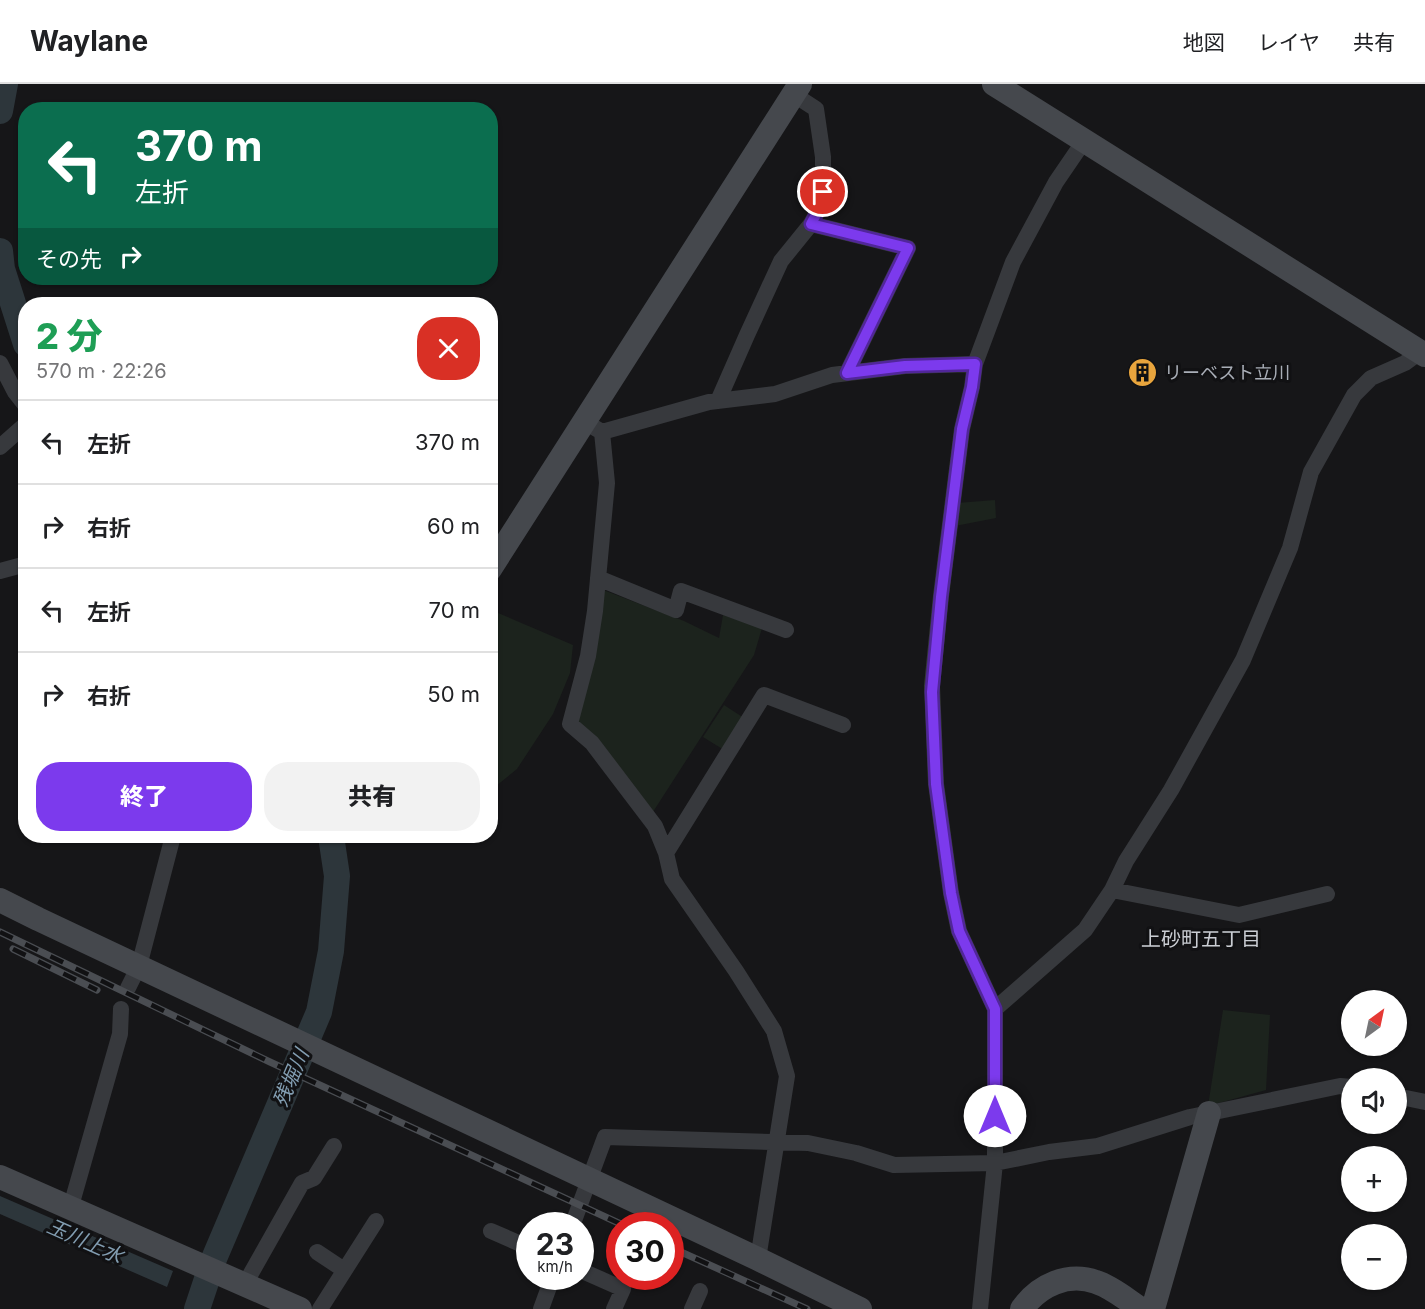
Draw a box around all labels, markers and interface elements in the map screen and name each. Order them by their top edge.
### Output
text: Waylane [30,24,148,58]
text: 地図 [1183,30,1225,55]
text: レイヤ [1258,30,1320,55]
text: 共有 [1353,30,1395,55]
text: 370 m [135,120,262,171]
icon: left [36,126,114,204]
pin [797,166,848,217]
icon: arrive [806,175,839,208]
text: 左折 [135,176,189,209]
icon: right [114,240,147,273]
text: その先 [36,246,102,272]
text: 2 分 [36,314,103,358]
button: close [417,317,480,380]
building icon: リーベスト立川 [1127,356,1159,388]
text: 570 m · 22:26 [36,359,167,383]
place label: リーベスト立川 [1164,362,1290,383]
icon: left [36,426,69,459]
text: 370 m [415,429,480,455]
text: 左折 [87,431,131,457]
icon: right [36,510,69,543]
text: 60 m [427,513,480,539]
text: 右折 [87,515,131,541]
icon: left [36,594,69,627]
text: 70 m [429,597,480,623]
text: 左折 [87,599,131,625]
icon: right [36,678,69,711]
text: 50 m [427,681,480,707]
text: 右折 [87,683,131,709]
button: 終了 [36,762,252,831]
button: 共有 [264,762,480,831]
district label: 上砂町五丁目 [1141,927,1261,951]
north arrow [1341,990,1407,1056]
map controls [1341,990,1407,1290]
water label: 残堀川 [268,1044,315,1110]
button: sound [1341,1068,1407,1134]
position arrow [963,1084,1027,1148]
button: + [1341,1146,1407,1212]
speed limit sign: 30 [606,1212,684,1290]
water label: 玉川上水 [44,1214,128,1269]
button: − [1341,1224,1407,1290]
text: 23 [536,1226,574,1262]
text: km/h [537,1257,573,1276]

